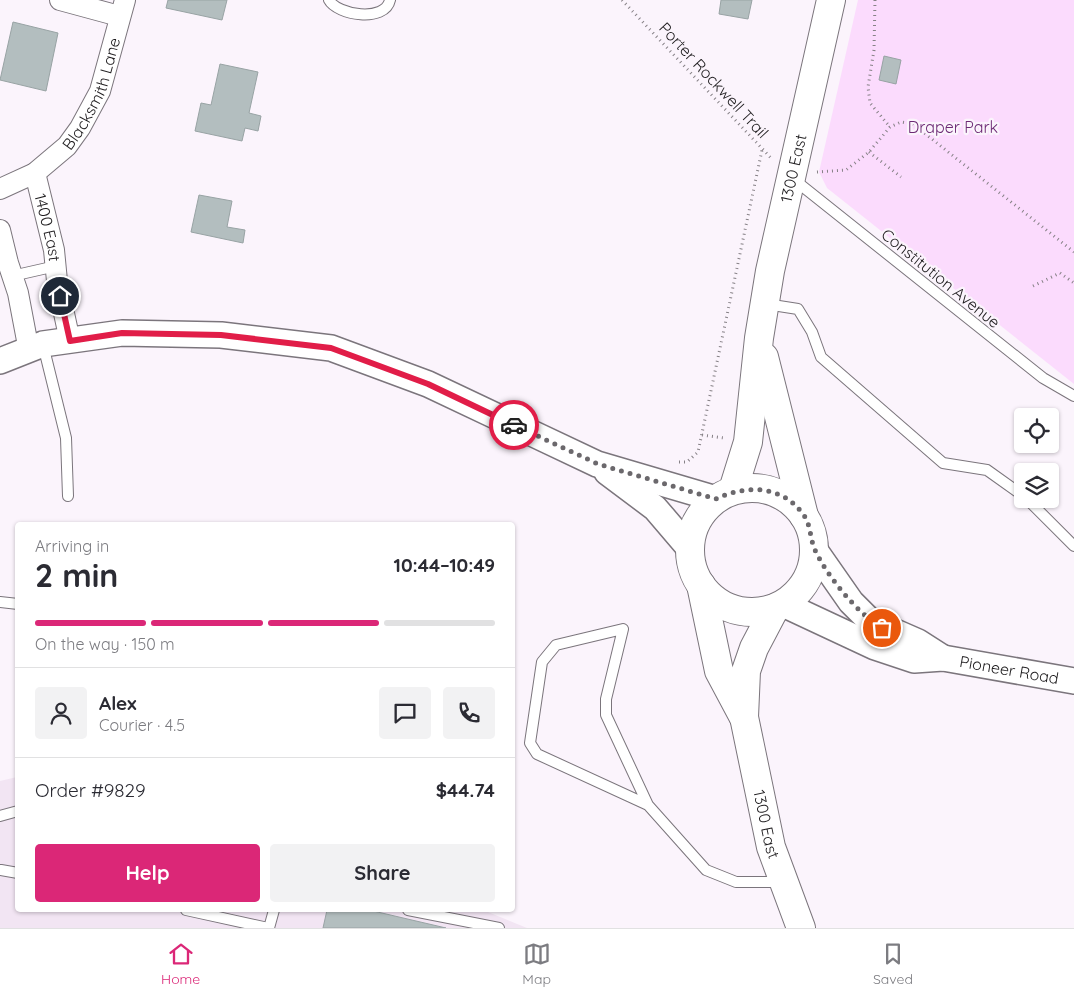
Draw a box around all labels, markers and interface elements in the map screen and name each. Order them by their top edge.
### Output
street label: Porter Rockwell Trail [655,18,773,142]
street label: Blacksmith Lane [58,35,124,154]
park label: Draper Park [908,117,998,137]
street label: 1300 East [776,132,810,204]
street label: 1400 East [30,191,65,262]
street label: Constitution Avenue [878,224,1004,332]
pin [39,275,81,317]
icon: home [46,282,74,310]
courier [489,400,539,450]
map controls [1014,408,1059,508]
button: locate [1014,408,1059,453]
icon: car [500,411,528,439]
button: layers [1014,463,1059,508]
text: Arriving in [35,536,109,556]
text: 10:44–10:49 [394,553,495,577]
text: 2 min [35,555,118,595]
pin [861,607,903,649]
icon: bag [868,614,896,642]
text: On the way · 150 m [35,634,175,654]
street label: Pioneer Road [958,651,1060,688]
button: person [35,687,87,739]
button: chat [379,687,431,739]
button: phone [443,687,495,739]
text: Alex [99,691,137,715]
text: Courier · 4.5 [99,715,185,735]
text: Order #9829 [35,778,146,802]
text: $44.74 [436,778,495,802]
street label: 1300 East [749,788,784,861]
button: Help [35,844,260,902]
button: Share [270,844,495,902]
tab: Home [161,940,200,988]
tab: Map [522,940,551,988]
tab: Saved [873,940,913,988]

